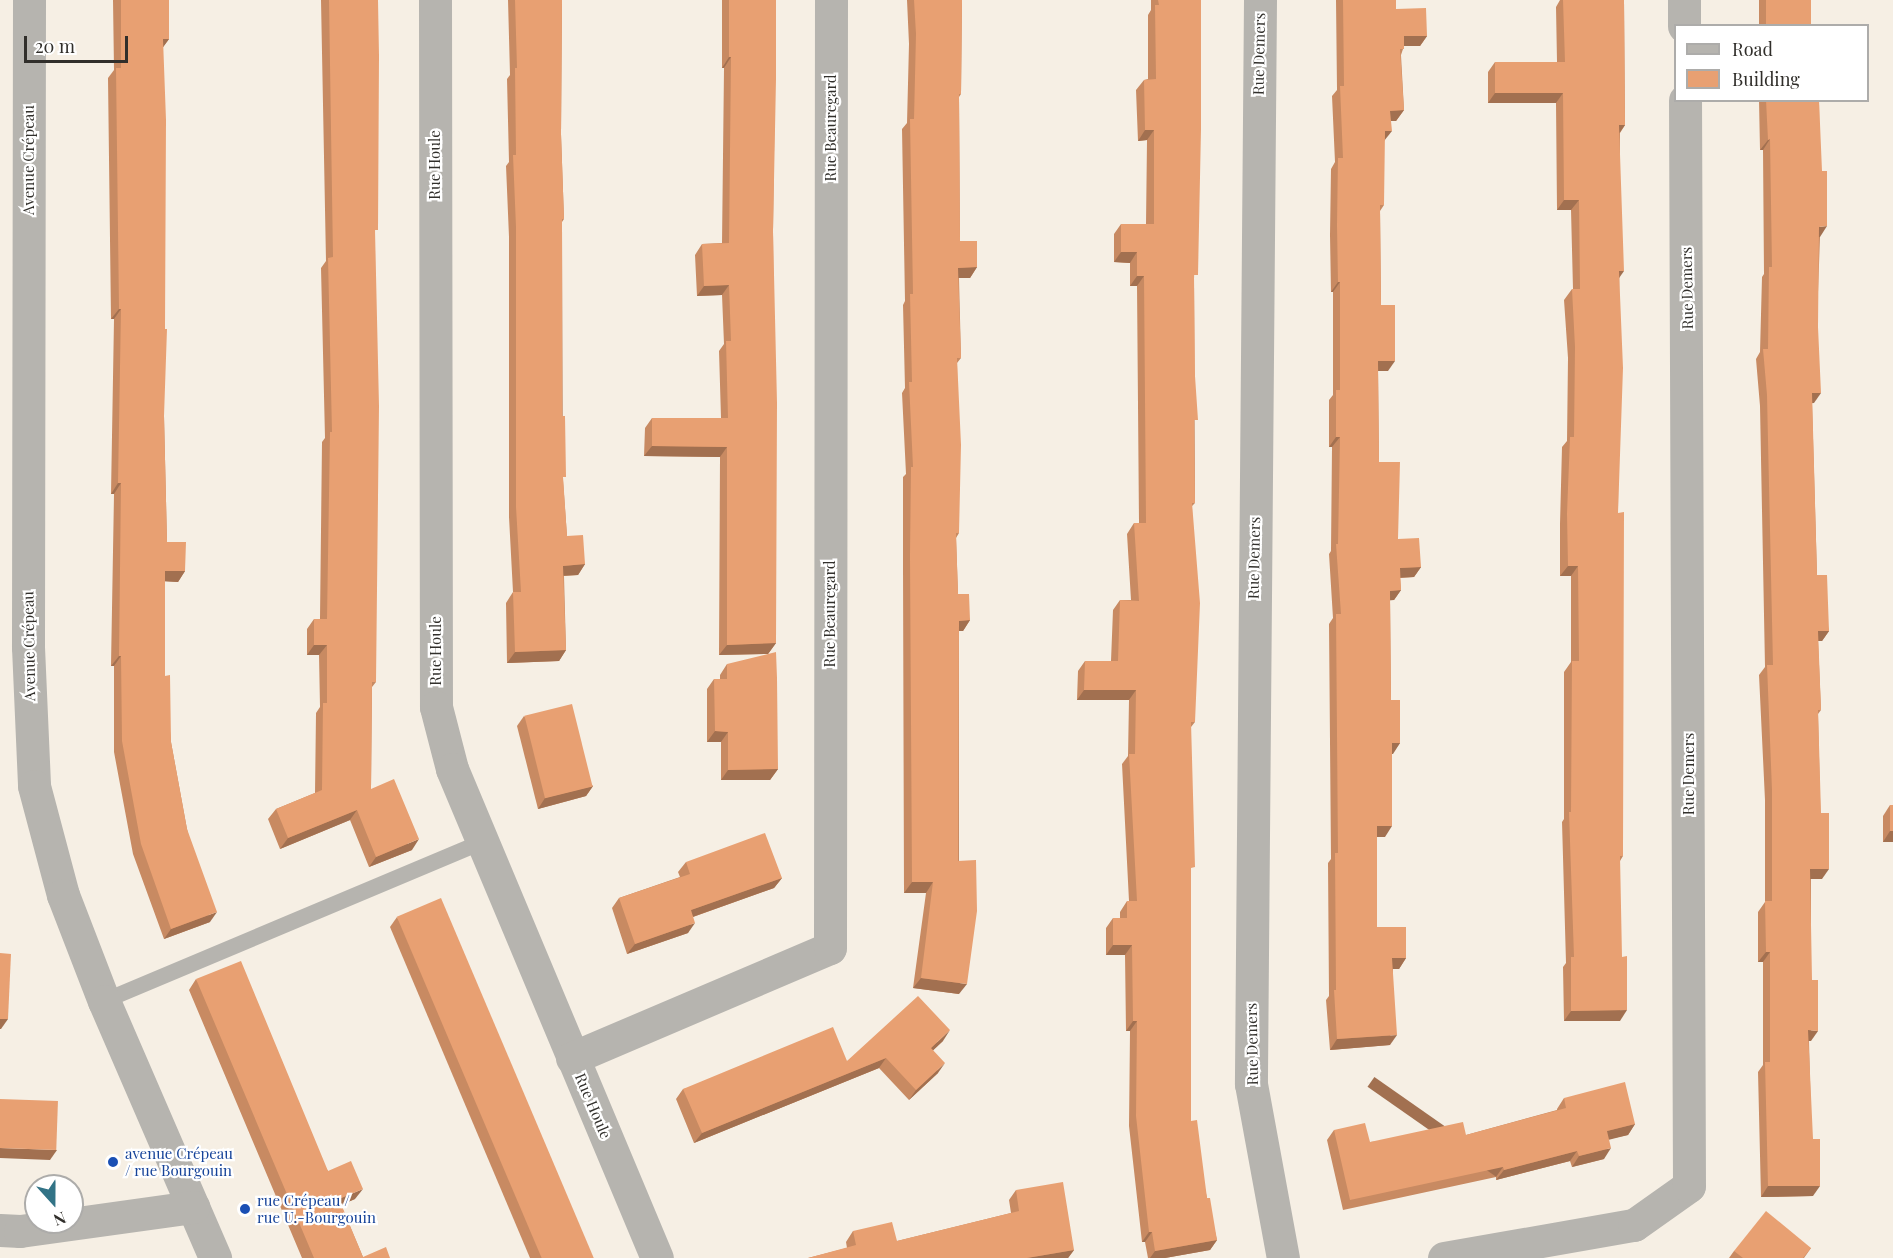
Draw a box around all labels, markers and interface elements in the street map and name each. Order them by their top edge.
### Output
street label: Rue Demers [1249,13,1269,95]
scale bar [27,24,130,62]
legend [1674,24,1869,102]
text: 20 m [35,34,75,58]
text: Road [1732,37,1773,61]
text: Building [1732,67,1800,91]
street label: Rue Beauregard [822,74,840,182]
street label: Avenue Crépeau [20,105,38,215]
street label: Rue Houle [426,130,444,200]
street label: Rue Demers [1677,247,1697,329]
street label: Rue Demers [1244,517,1264,599]
street label: Rue Beauregard [821,560,839,668]
street label: Avenue Crépeau [19,591,39,701]
street label: Rue Houle [427,616,445,686]
street label: Rue Demers [1680,733,1698,815]
street label: Rue Demers [1242,1003,1262,1085]
street label: Rue Houle [571,1070,615,1142]
place label: avenue Crépeau / rue Bourgouin [125,1144,233,1179]
marker: avenue Crépeau / rue Bourgouin [106,1155,120,1169]
north arrow [24,1174,84,1234]
place label: rue Crépeau / rue U.-Bourgouin [257,1191,376,1226]
marker: rue Crépeau / rue U.-Bourgouin [238,1202,252,1216]
text: N [51,1208,69,1231]

